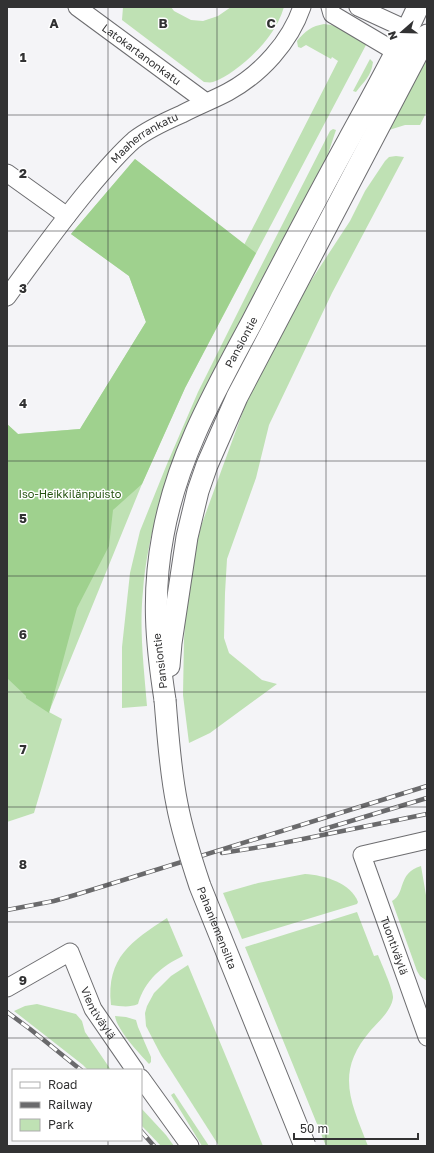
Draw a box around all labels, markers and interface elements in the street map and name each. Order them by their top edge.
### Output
north arrow [382,12,422,52]
text: A [49,15,59,31]
text: B [158,15,168,31]
text: C [266,15,276,31]
street label: Latokartanonkatu [100,21,184,87]
text: N [385,29,400,42]
text: 1 [20,49,27,65]
street label: Maaherrankatu [108,110,180,165]
text: 2 [19,165,27,181]
text: 3 [19,280,27,296]
street label: Pansiontie [222,314,260,370]
text: 4 [19,395,27,411]
park label: Iso-Heikkilänpuisto [19,487,122,500]
text: 5 [19,510,27,526]
text: 6 [19,626,27,642]
street label: Pansiontie [150,633,169,690]
text: 7 [19,741,27,757]
text: 8 [19,856,27,872]
street label: Pahaniemensilta [195,884,240,971]
street label: Tuontiväylä [378,915,411,976]
text: 9 [19,972,27,988]
street label: Vientiväylä [79,985,119,1041]
legend [12,1069,142,1141]
text: Road [48,1077,77,1092]
text: Railway [48,1097,93,1112]
scale bar [294,1115,418,1141]
text: Park [48,1117,74,1132]
text: 50 m [300,1121,328,1136]

